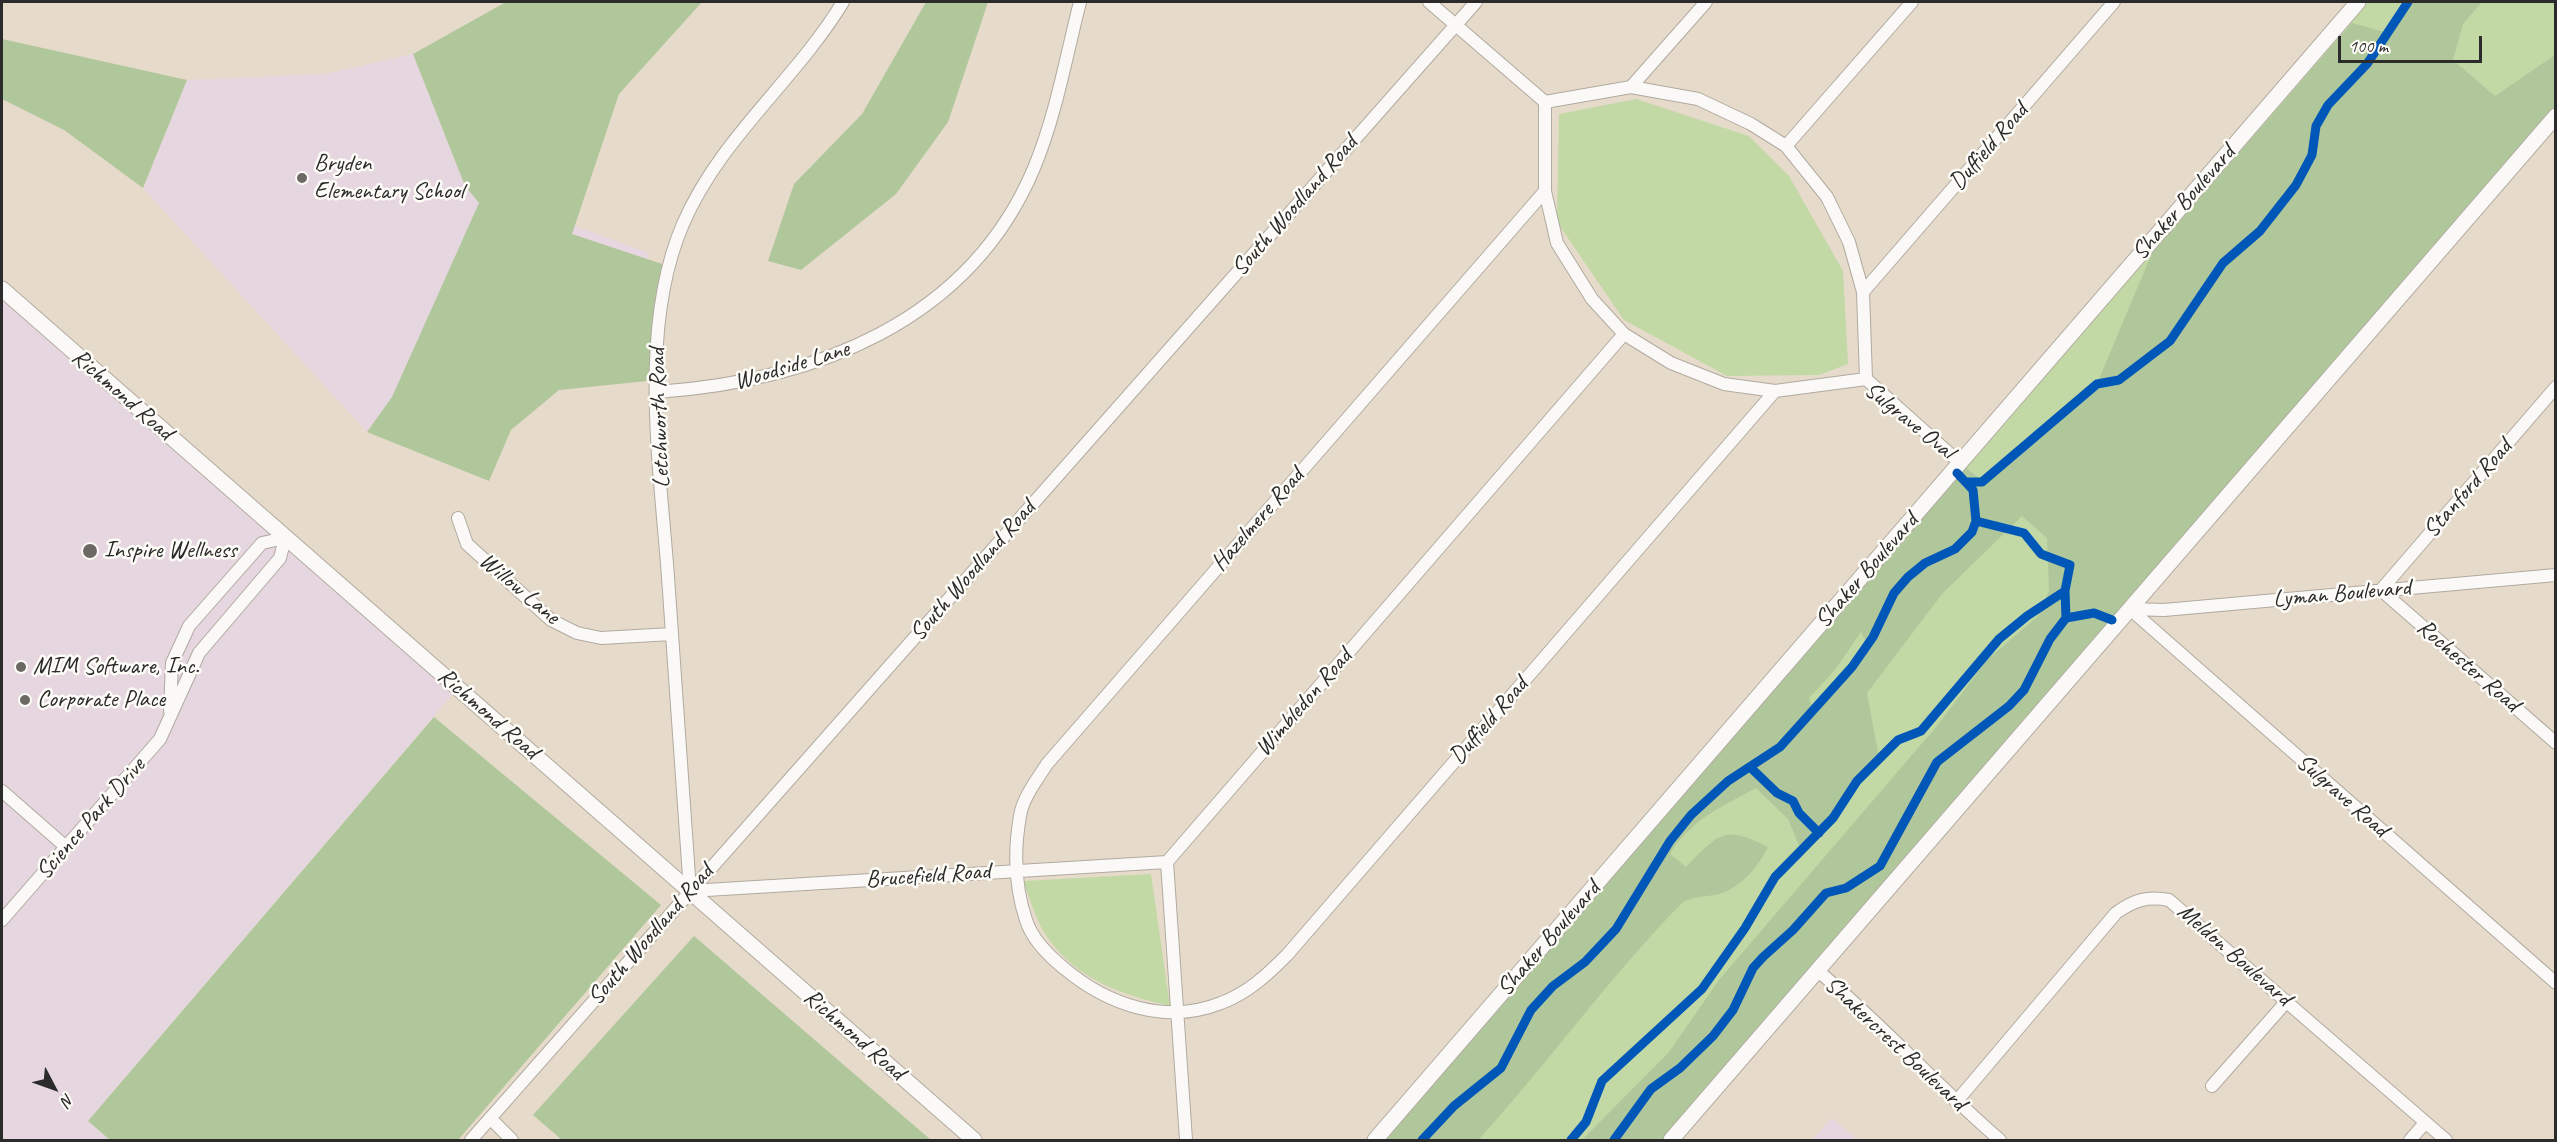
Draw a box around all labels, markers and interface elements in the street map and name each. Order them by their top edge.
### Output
scale bar [2341,24,2485,62]
text: 100 m [2349,35,2388,57]
street label: Duffield Road [1943,98,2035,196]
street label: South Woodland Road [1226,130,1364,282]
street label: Shaker Boulevard [2126,140,2242,266]
place label: Bryden Elementary School [314,150,464,206]
marker: Bryden Elementary School [295,171,309,185]
street label: Woodside Lane [731,335,853,397]
street label: Richmond Road [65,343,179,447]
street label: Letchworth Road [643,348,677,488]
street label: Sulgrave Oval [1858,376,1960,466]
street label: Stanford Road [2417,434,2519,544]
street label: Hazelmere Road [1205,463,1311,577]
street label: South Woodland Road [904,495,1042,647]
street label: Shaker Boulevard [1809,508,1925,634]
place label: Inspire Wellness [104,537,237,565]
marker: Inspire Wellness [81,542,99,560]
street label: Willow Lane [473,547,565,631]
street label: Lyman Boulevard [2272,574,2412,614]
street label: Rochester Road [2411,614,2525,718]
street label: Wimbledon Road [1250,643,1358,763]
place label: MIM Software, Inc. [33,653,199,681]
marker: MIM Software, Inc. [14,660,28,674]
street label: Richmond Road [431,662,545,766]
street label: Duffield Road [1443,672,1535,770]
place label: Corporate Place [37,686,165,714]
marker: Corporate Place [18,693,32,707]
street label: Sulgrave Road [2290,748,2394,844]
street label: Science Park Drive [30,752,152,886]
street label: Brucefield Road [865,857,991,895]
street label: South Woodland Road [582,859,720,1011]
street label: Shaker Boulevard [1491,876,1607,1002]
street label: Meldon Boulevard [2171,898,2297,1012]
street label: Shakercrest Boulevard [1818,971,1972,1117]
street label: Richmond Road [797,983,911,1087]
north arrow [24,1058,84,1118]
text: N [57,1090,78,1110]

